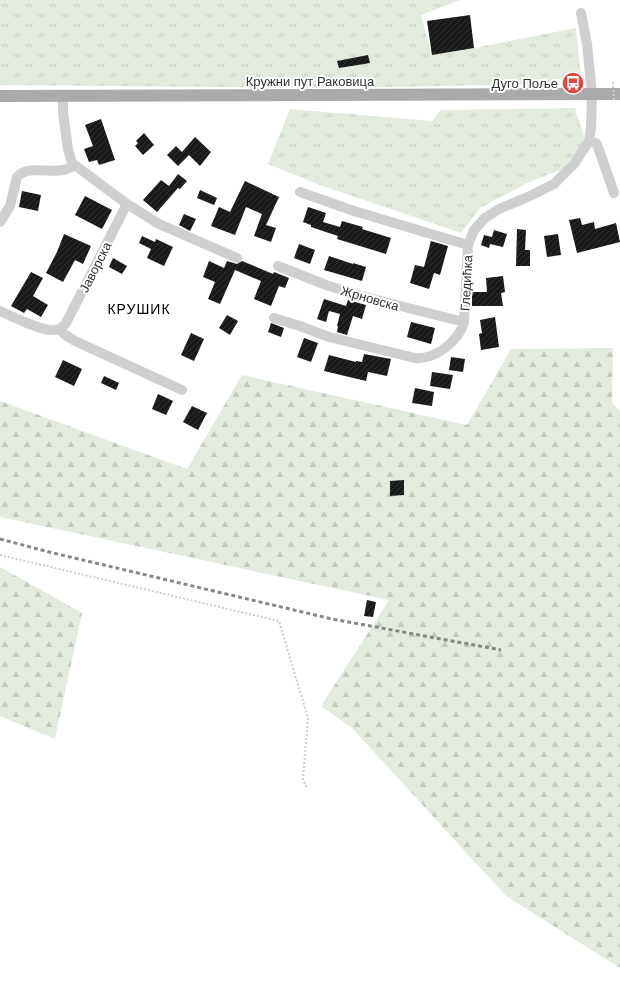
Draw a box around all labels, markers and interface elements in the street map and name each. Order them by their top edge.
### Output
bus stop icon: Дуго Поље [560,70,586,96]
street label: Кружни пут Раковица [246,74,375,89]
place label: Дуго Поље [492,76,558,91]
street label: Јаворска [76,239,115,295]
street label: Гледићка [458,254,475,311]
street label: Жрновска [339,283,402,314]
district label: КРУШИК [107,301,171,317]

